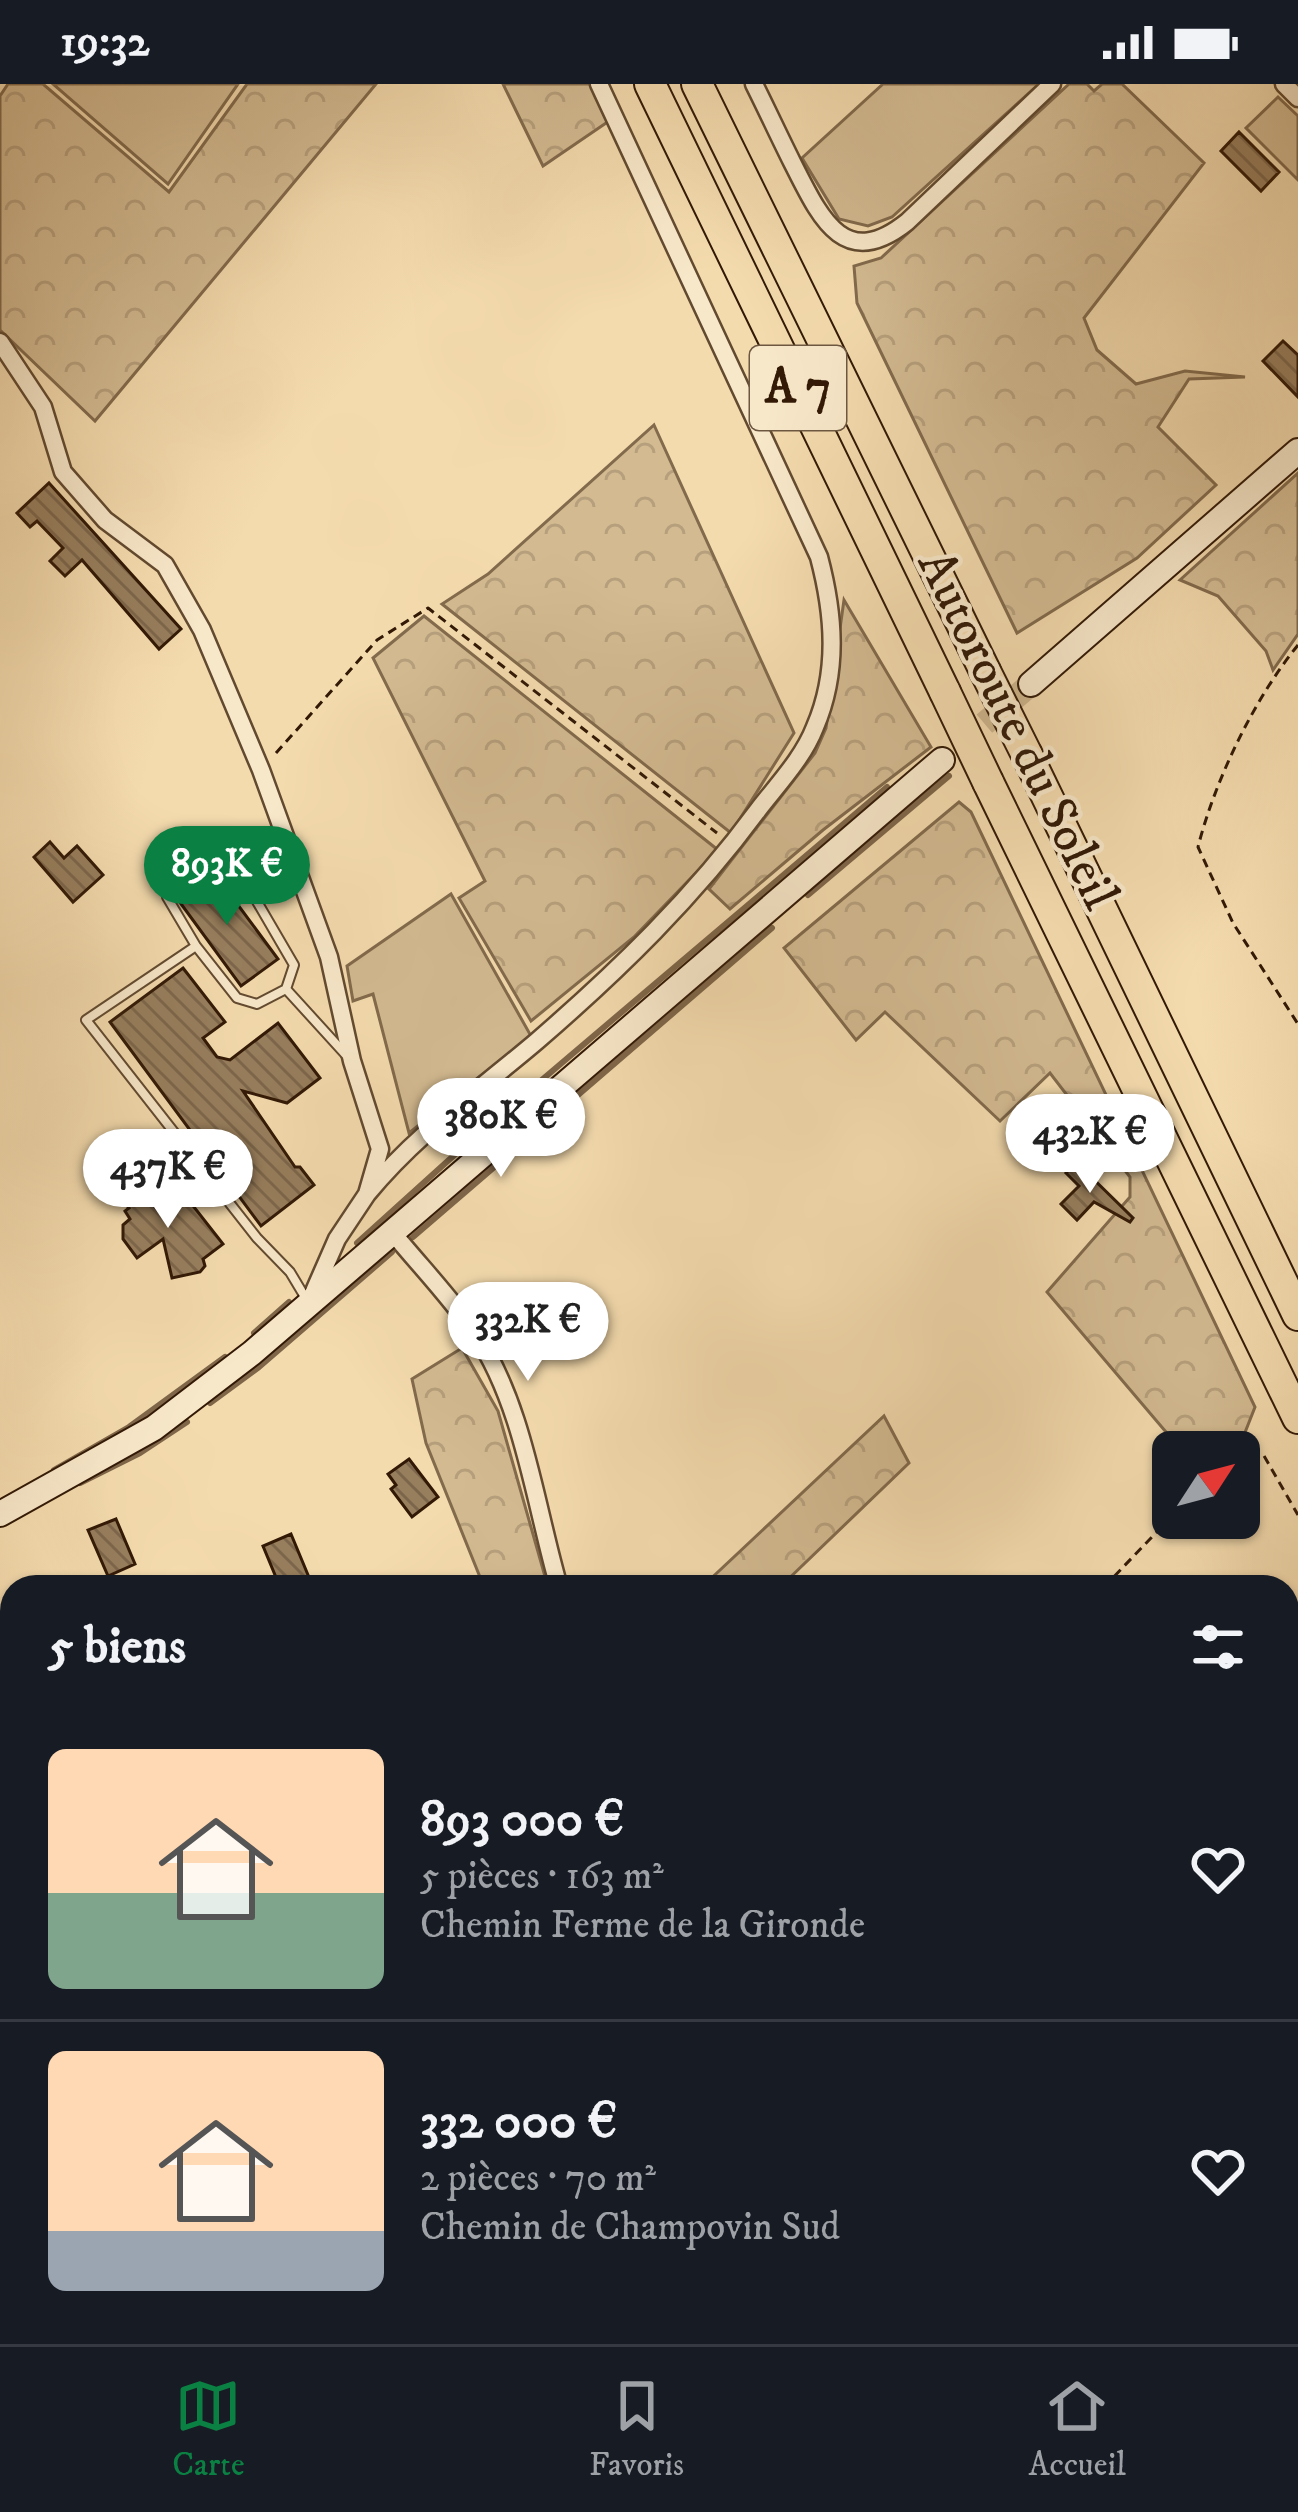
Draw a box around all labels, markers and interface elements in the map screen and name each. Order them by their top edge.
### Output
text: 19:32 [60,14,149,70]
road number: A 7 [750,346,846,430]
street label: Autoroute du Soleil [902,540,1132,921]
pin: 893K € [129,826,325,928]
text: 893K € [171,840,283,889]
pin: 380K € [403,1078,599,1180]
text: 380K € [444,1092,558,1141]
pin: 432K € [992,1094,1188,1196]
text: 432K € [1033,1108,1147,1157]
pin: 437K € [70,1129,266,1231]
text: 437K € [110,1143,226,1192]
pin: 332K € [430,1282,626,1384]
text: 332K € [475,1296,581,1345]
north arrow [1152,1431,1260,1539]
map controls [1152,1431,1260,1539]
icon: filters [1185,1614,1251,1680]
text: 5 biens [48,1615,186,1679]
text: 893 000 € [420,1788,624,1852]
icon: home [144,1797,288,1941]
icon: heart [1185,1836,1251,1902]
text: 5 pièces · 163 m² [420,1852,664,1901]
text: Chemin Ferme de la Gironde [420,1901,865,1950]
text: 332 000 € [420,2090,617,2154]
icon: home [144,2099,288,2243]
icon: heart [1185,2138,1251,2204]
text: 2 pièces · 70 m² [420,2154,656,2203]
text: Chemin de Champovin Sud [420,2203,840,2252]
tab: Carte [172,2373,245,2486]
tab: Favoris [589,2373,684,2486]
tab: Accueil [1028,2373,1126,2486]

